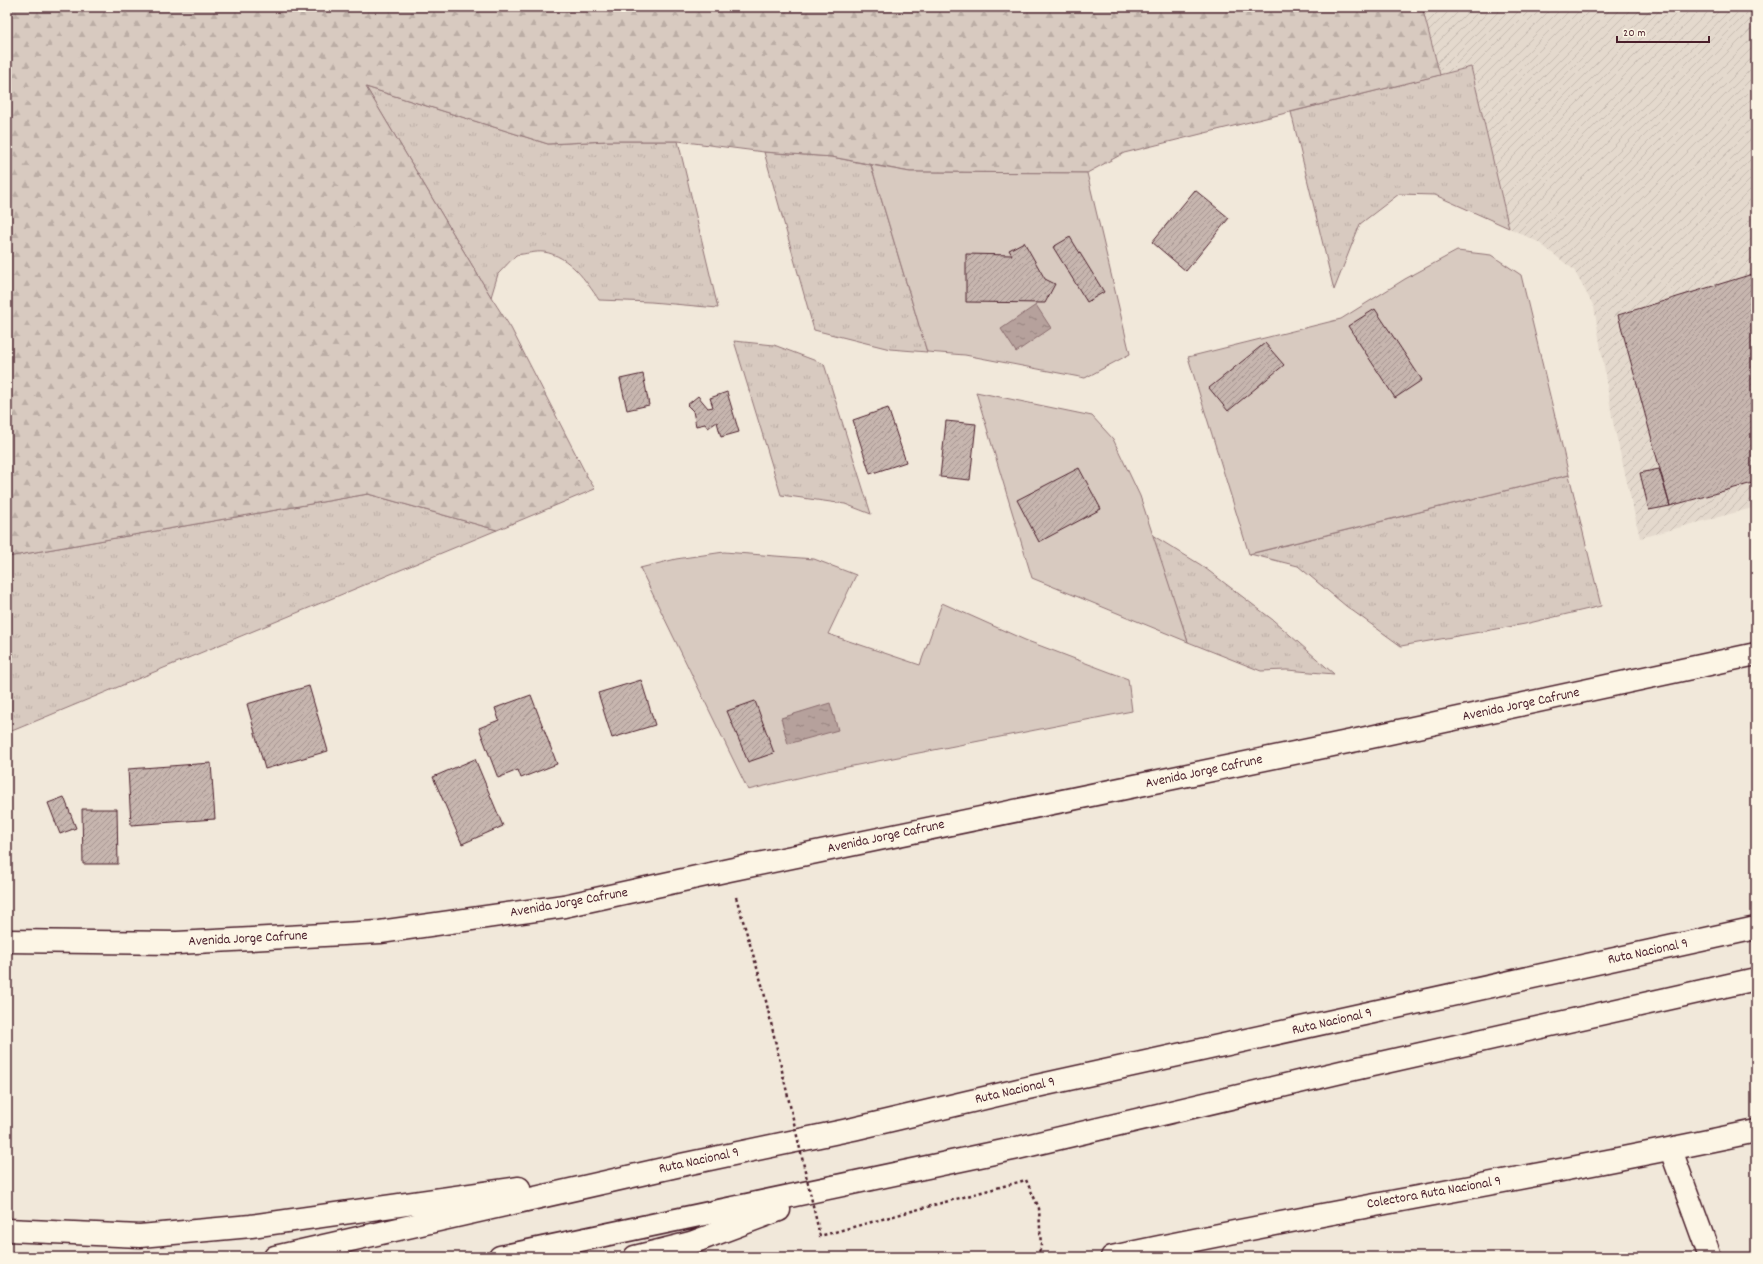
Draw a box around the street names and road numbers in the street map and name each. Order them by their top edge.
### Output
street label: Avenida Jorge Cafrune [1461,683,1581,727]
street label: Avenida Jorge Cafrune [1144,750,1264,794]
street label: Avenida Jorge Cafrune [826,815,946,859]
street label: Avenida Jorge Cafrune [509,883,629,923]
street label: Avenida Jorge Cafrune [188,926,308,952]
street label: Ruta Nacional 9 [1606,934,1690,970]
street label: Ruta Nacional 9 [1290,1003,1374,1041]
street label: Ruta Nacional 9 [973,1072,1057,1110]
street label: Ruta Nacional 9 [657,1143,741,1179]
street label: Colectora Ruta Nacional 9 [1365,1171,1503,1215]

